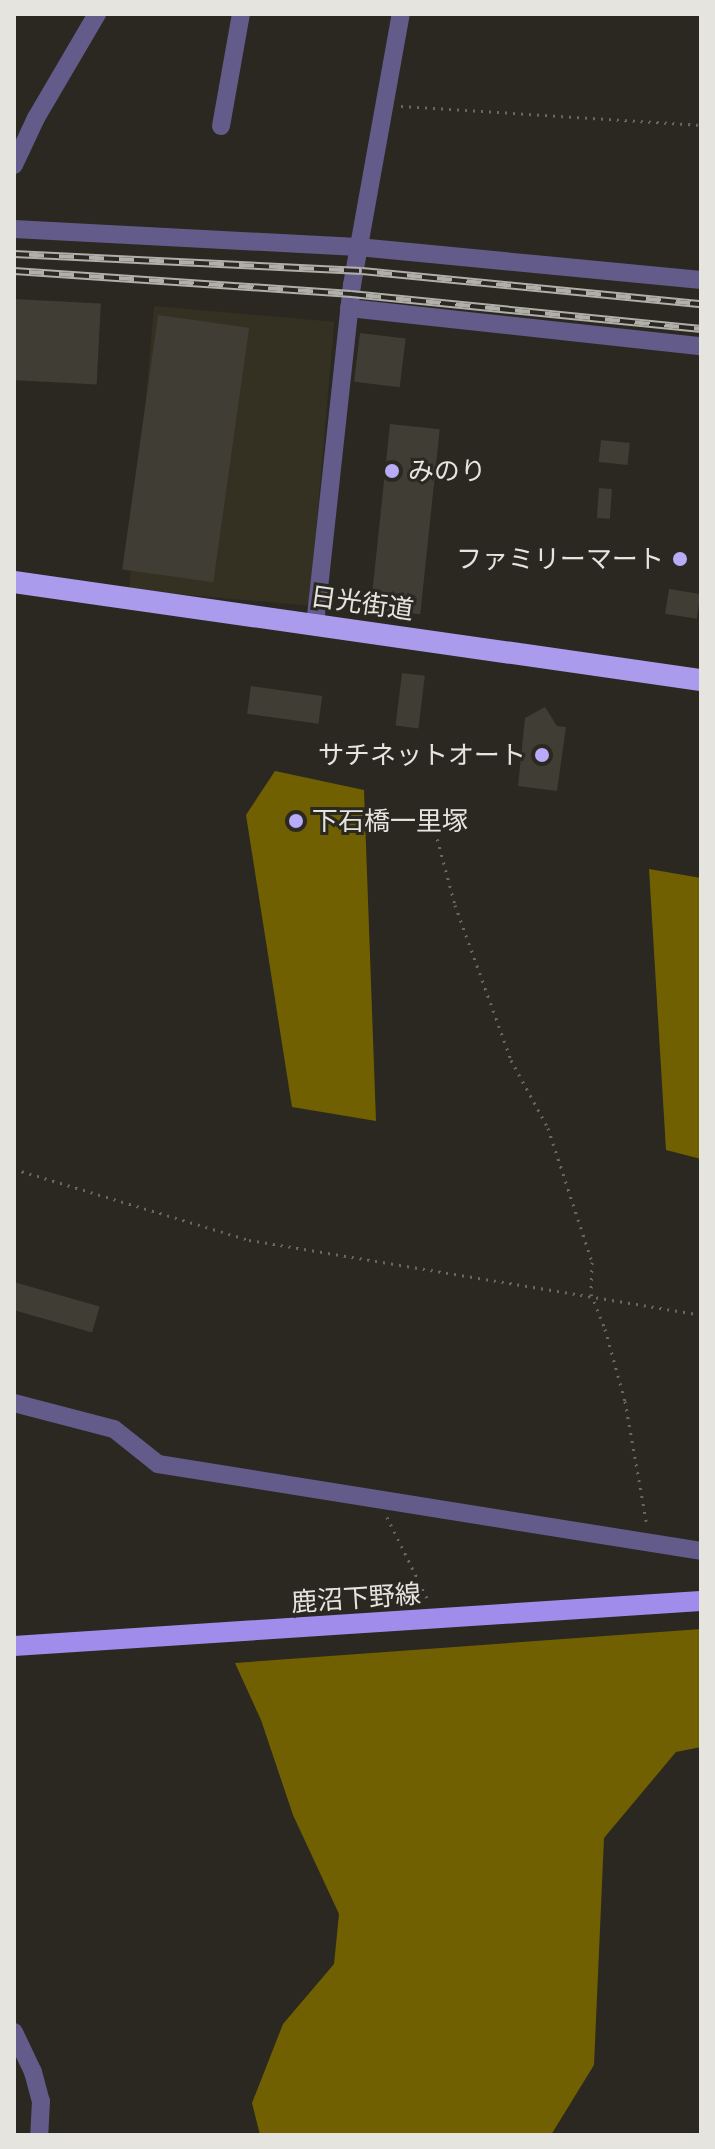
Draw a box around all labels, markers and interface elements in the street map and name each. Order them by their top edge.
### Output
place label: みのり [408,455,486,487]
marker: みのり [383,462,401,480]
place label: ファミリーマート [456,543,664,575]
marker: ファミリーマート [671,550,689,568]
street label: 日光街道 [308,580,416,626]
place label: サチネットオート [318,739,526,771]
marker: サチネットオート [533,746,551,764]
place label: 下石橋一里塚 [312,805,468,837]
marker: 下石橋一里塚 [287,812,305,830]
street label: 鹿沼下野線 [290,1578,422,1618]

